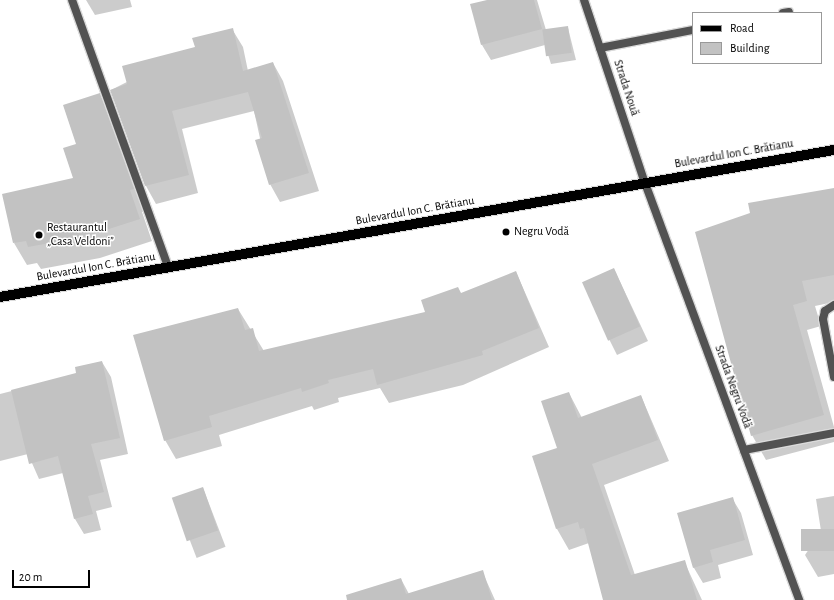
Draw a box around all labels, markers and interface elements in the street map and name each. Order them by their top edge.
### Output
legend [692,12,822,64]
text: Road [730,22,754,34]
text: Building [730,42,770,54]
street label: Strada Nouă [610,58,642,118]
street label: Bulevardul Ion C. Brătianu [673,136,795,172]
street label: Bulevardul Ion C. Brătianu [354,193,476,229]
place label: Restaurantul „Casa Veldoni” [47,221,114,249]
place label: Negru Vodă [514,225,569,239]
marker: Negru Vodă [501,227,511,237]
marker: Restaurantul „Casa Veldoni” [34,230,44,240]
street label: Bulevardul Ion C. Brătianu [35,249,157,285]
street label: Strada Negru Vodă [711,343,755,431]
scale bar [14,562,92,588]
text: 20 m [19,571,42,583]

